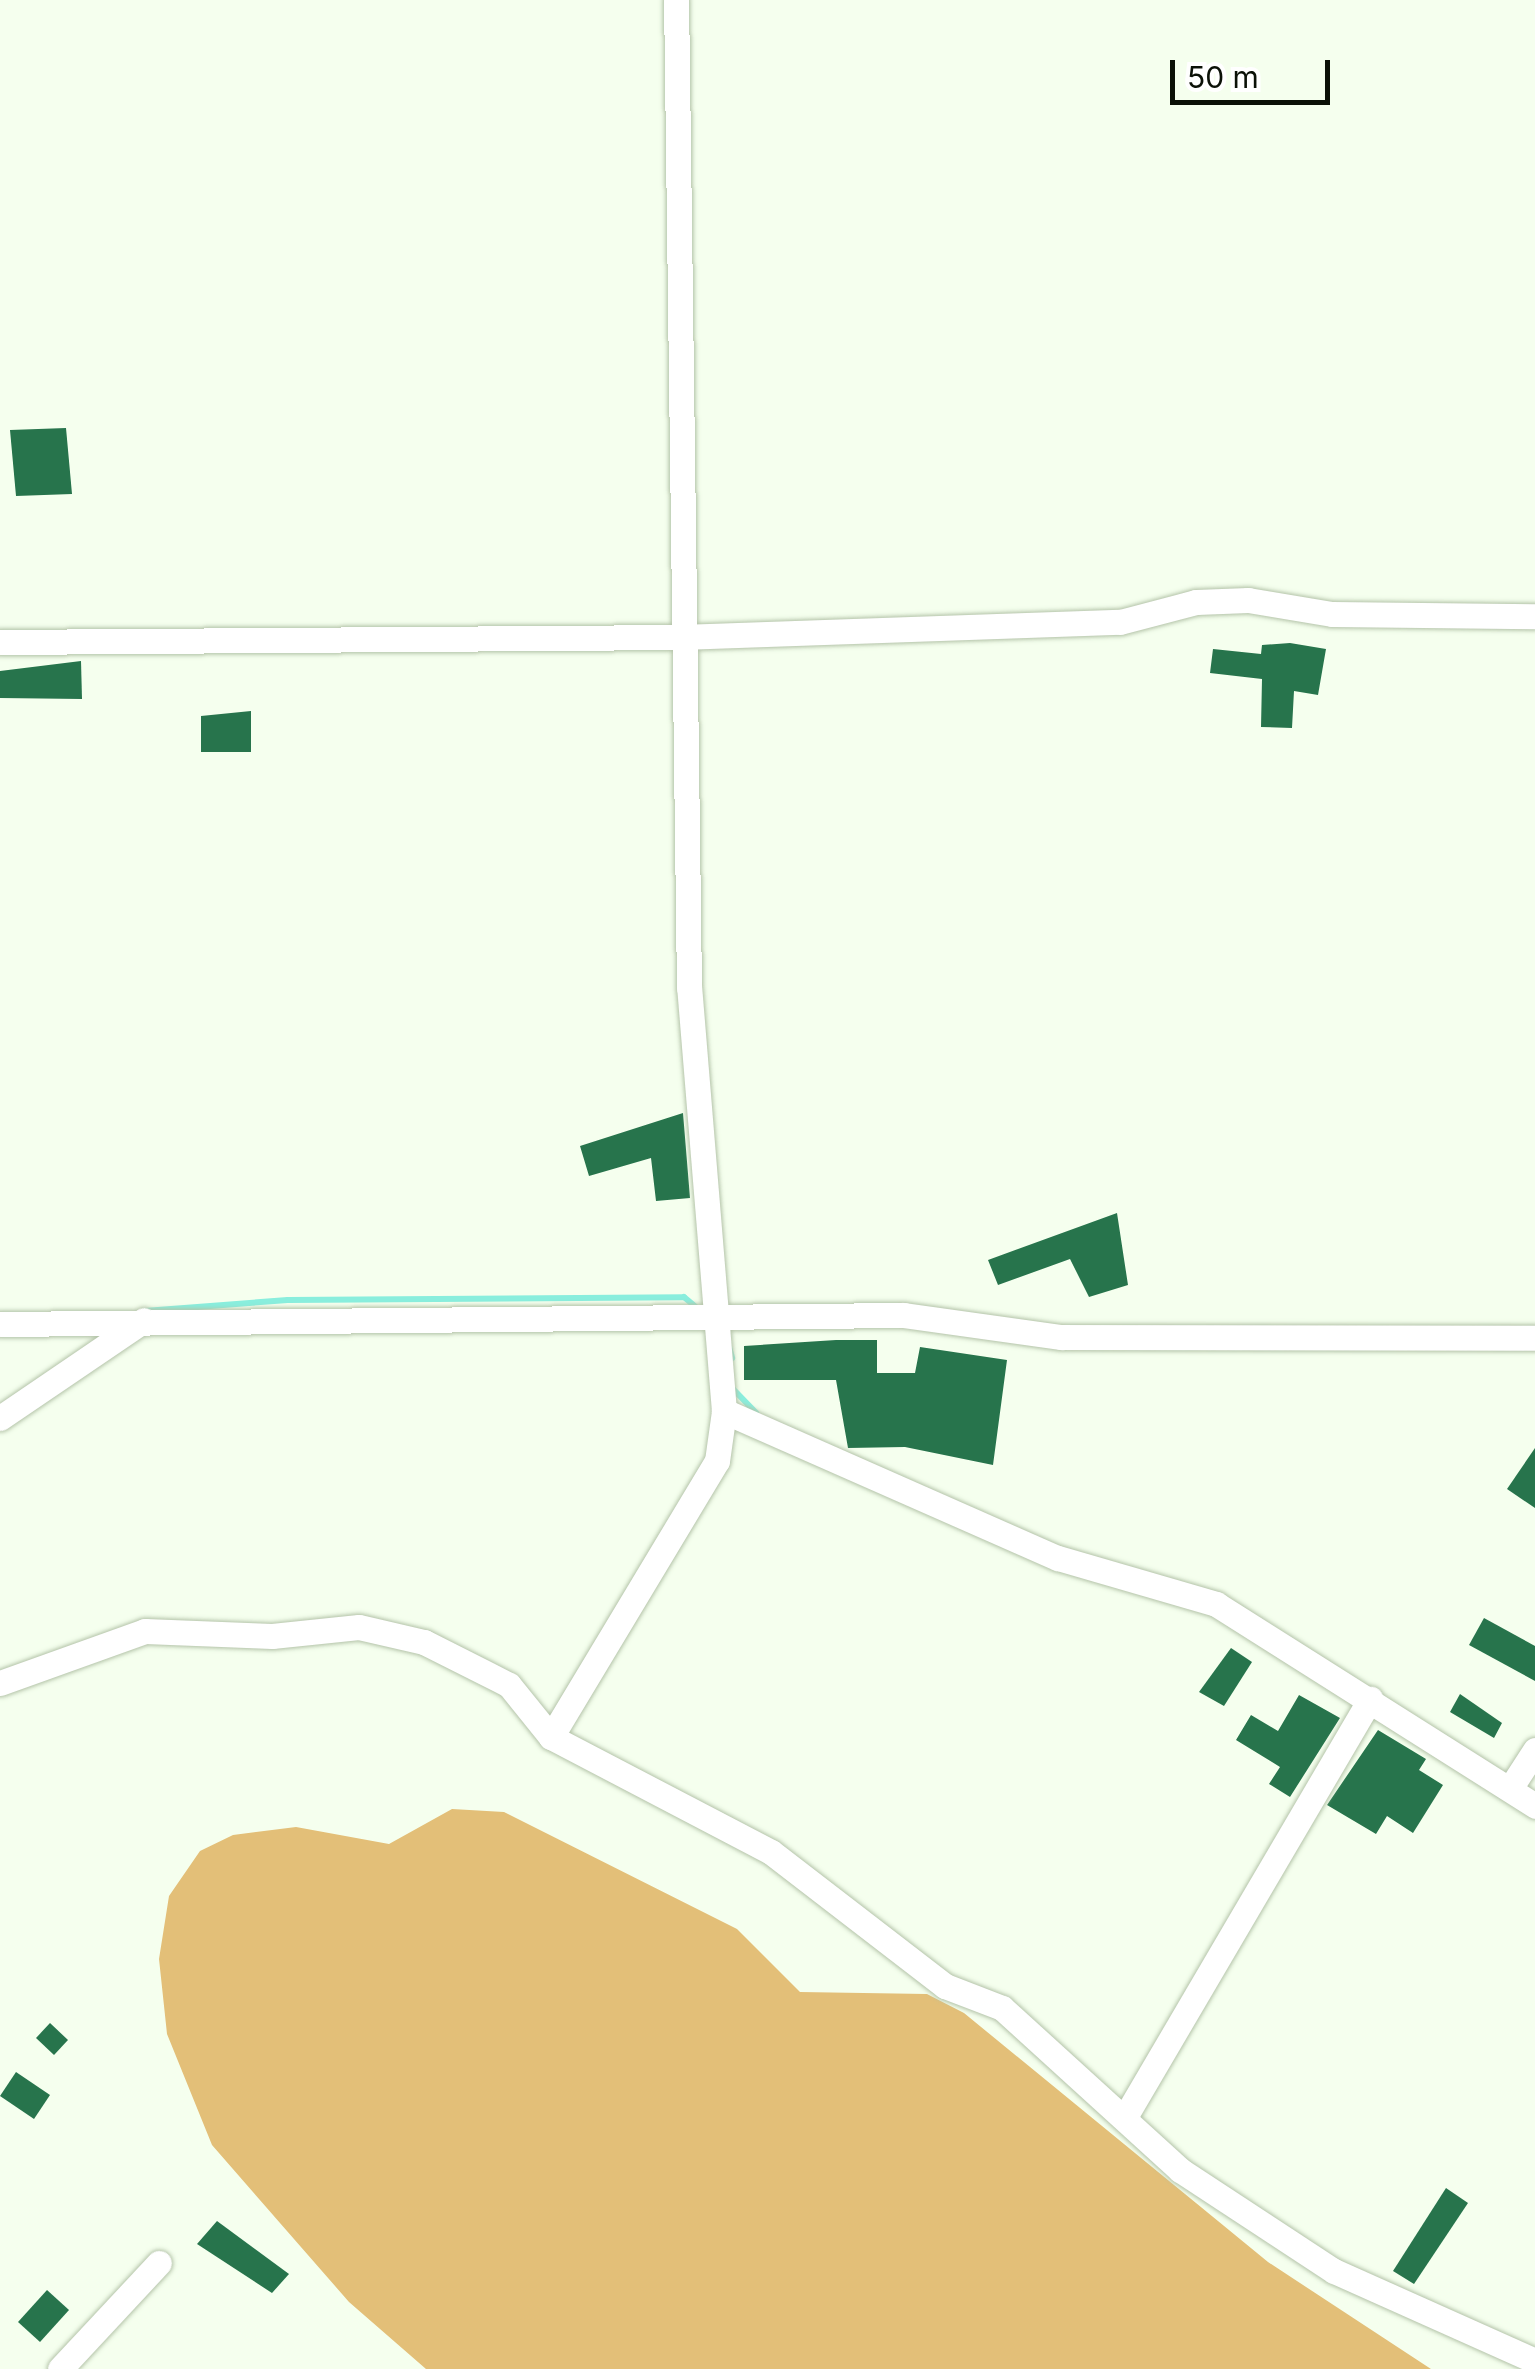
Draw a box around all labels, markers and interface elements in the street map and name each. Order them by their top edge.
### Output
scale bar [1175,40,1335,102]
text: 50 m [1187,59,1259,95]

